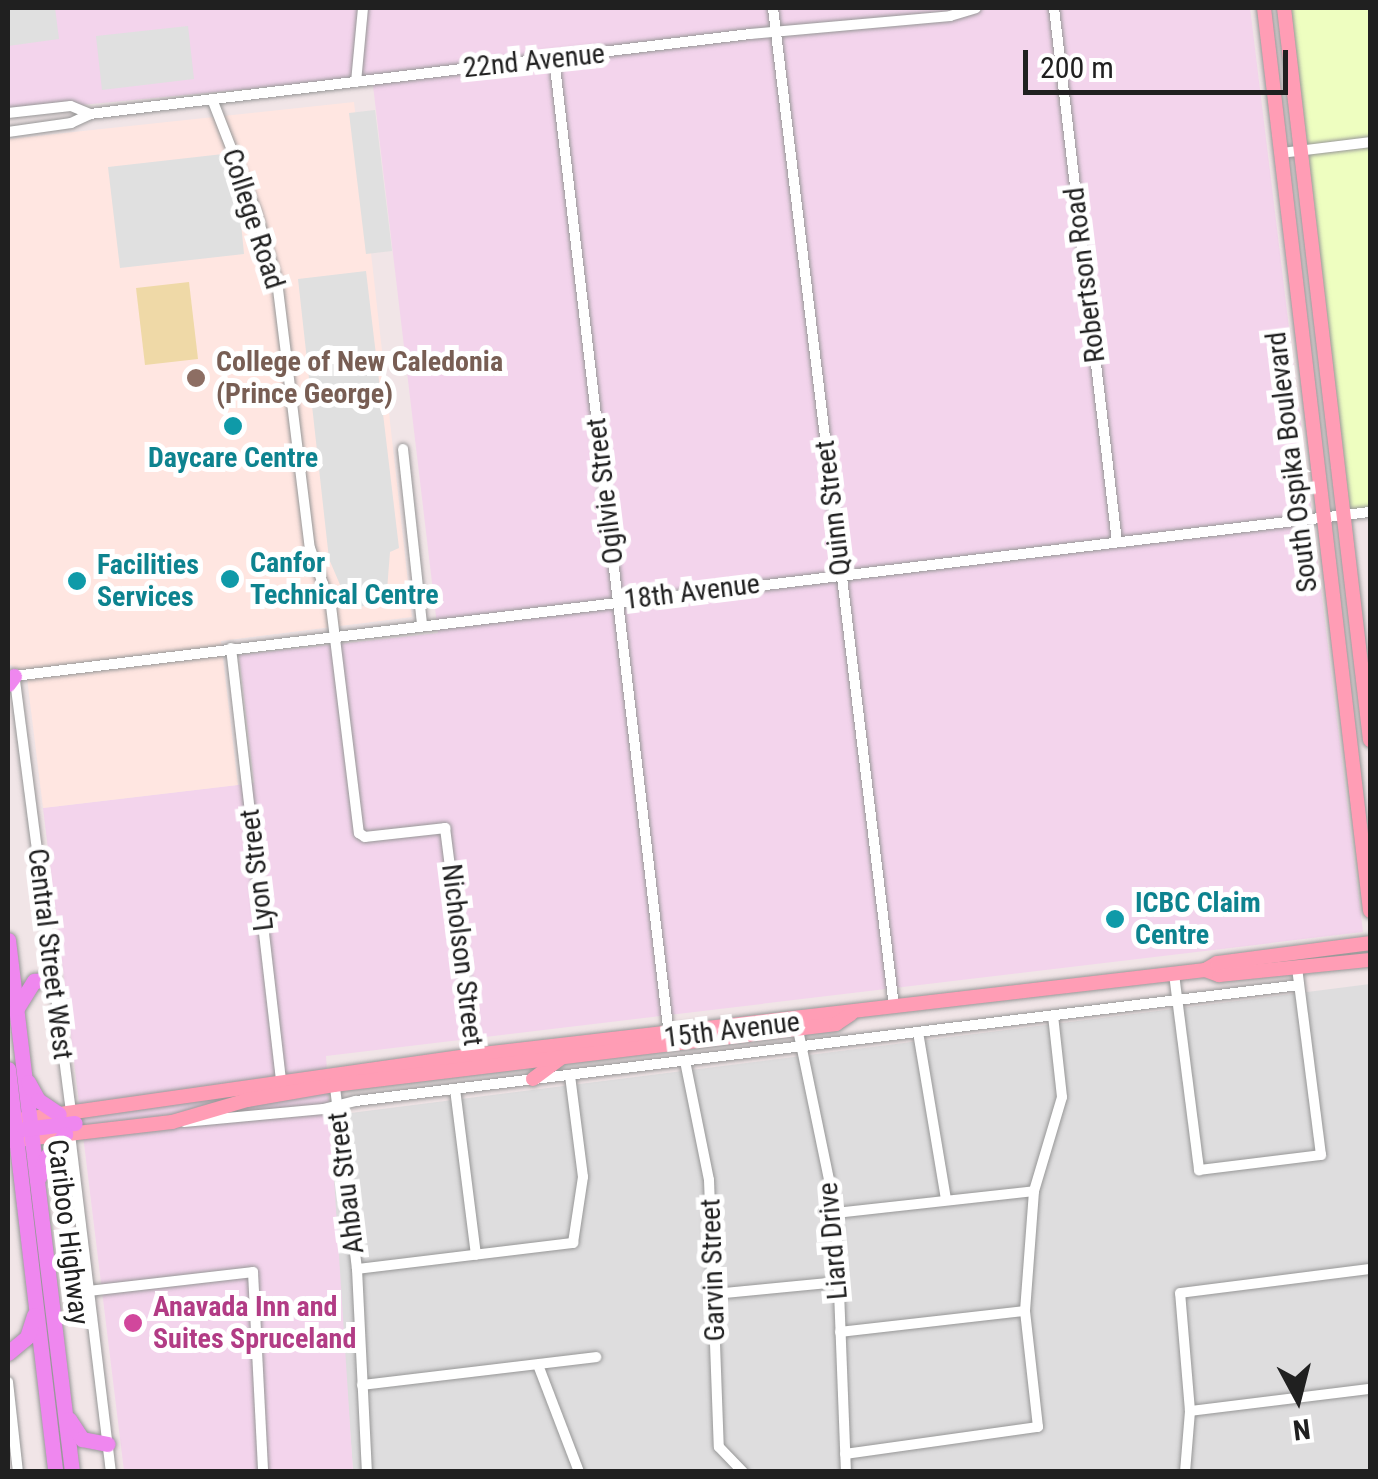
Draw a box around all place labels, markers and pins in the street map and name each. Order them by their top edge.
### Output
place label: College of New Caledonia (Prince George) [216,345,503,411]
marker: College of New Caledonia (Prince George) [185,367,207,389]
marker: Daycare Centre [222,415,244,437]
place label: Daycare Centre [148,441,318,475]
place label: Canfor Technical Centre [250,546,439,612]
place label: Facilities Services [97,548,199,614]
marker: Canfor Technical Centre [219,568,241,590]
marker: Facilities Services [66,570,88,592]
place label: ICBC Claim Centre [1135,886,1261,952]
marker: ICBC Claim Centre [1104,908,1126,930]
place label: Anavada Inn and Suites Spruceland [153,1290,356,1356]
marker: Anavada Inn and Suites Spruceland [122,1312,144,1334]

